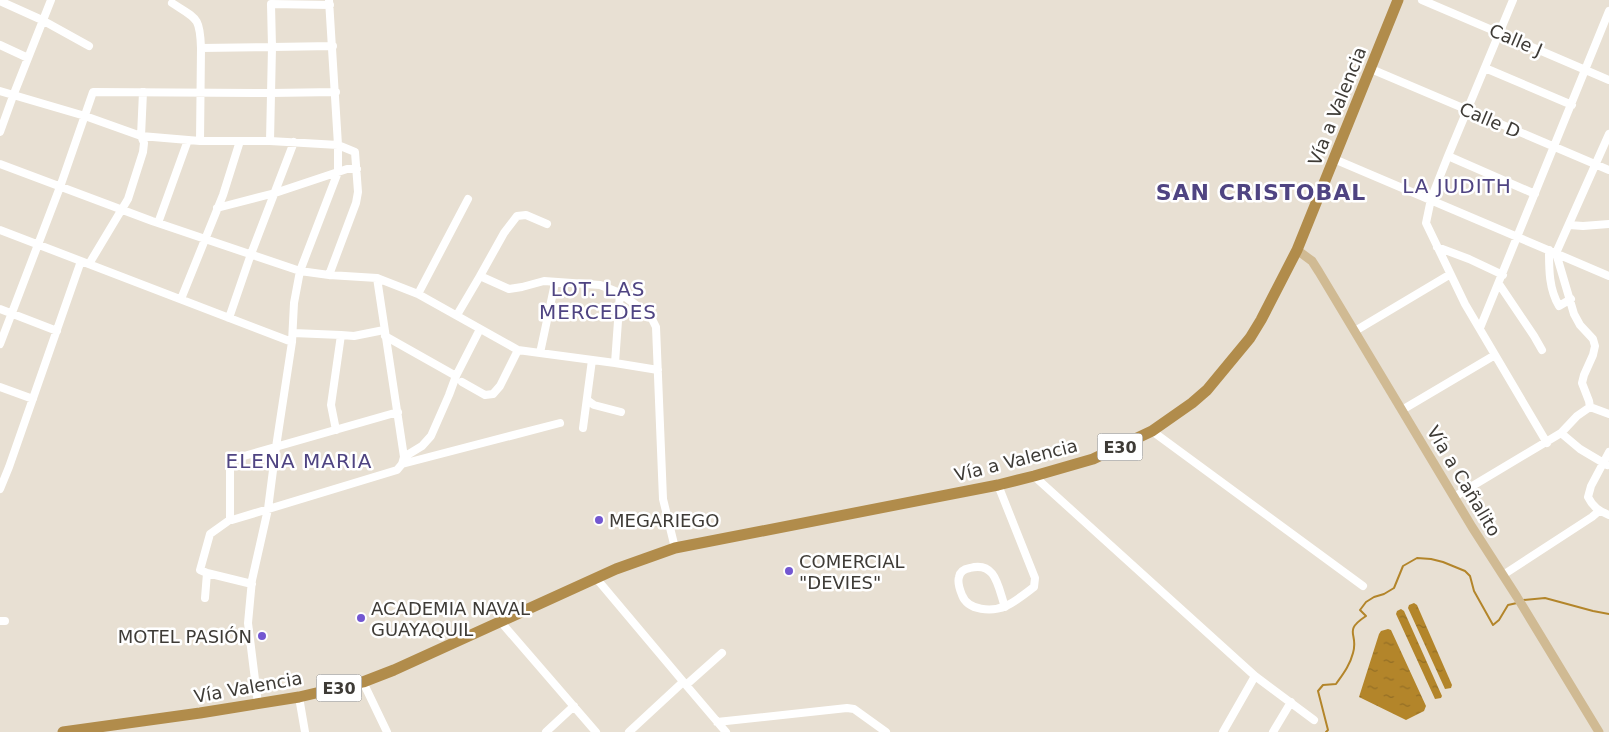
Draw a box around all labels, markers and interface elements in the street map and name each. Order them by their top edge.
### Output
street label: Calle J [1486,19,1546,61]
street label: Vía a Valencia [1304,44,1370,168]
street label: Calle D [1456,98,1524,142]
district label: LA JUDITH [1402,174,1512,198]
district label: SAN CRISTOBAL [1156,180,1366,205]
district label: LOT. LAS MERCEDES [539,277,657,324]
street label: Vía a Cañalito [1423,422,1505,540]
road number: E30 [1098,434,1142,461]
street label: Vía a Valencia [952,435,1080,485]
district label: ELENA MARIA [226,449,372,473]
place label: MEGARIEGO [609,510,719,531]
marker: MEGARIEGO [593,514,605,526]
place label: COMERCIAL "DEVIES" [799,551,904,593]
marker: COMERCIAL "DEVIES" [783,565,795,577]
place label: ACADEMIA NAVAL GUAYAQUIL [371,598,530,640]
marker: ACADEMIA NAVAL GUAYAQUIL [355,612,367,624]
place label: MOTEL PASIÓN [118,626,252,647]
marker: MOTEL PASIÓN [256,630,268,642]
street label: Vía Valencia [192,667,304,707]
road number: E30 [316,674,362,701]

